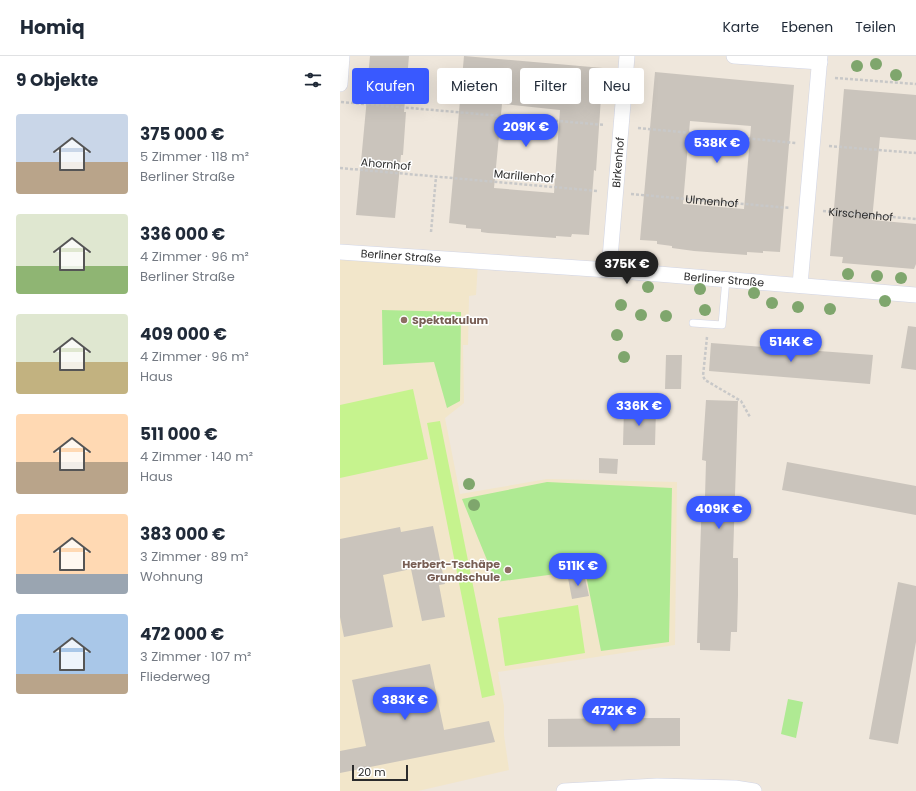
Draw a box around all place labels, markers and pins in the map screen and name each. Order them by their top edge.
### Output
pin: 209K € [493,114,559,148]
pin: 538K € [684,130,750,164]
pin: 375K € [594,251,660,285]
place label: Spektakulum [412,312,489,328]
marker: Spektakulum [399,315,409,325]
pin: 514K € [758,329,824,363]
pin: 336K € [606,393,672,427]
pin: 409K € [686,496,752,530]
pin: 511K € [545,553,611,587]
place label: Herbert-Tschäpe Grundschule [402,556,500,585]
marker: Herbert-Tschäpe Grundschule [503,565,513,575]
pin: 383K € [372,687,438,721]
pin: 472K € [581,698,647,732]

